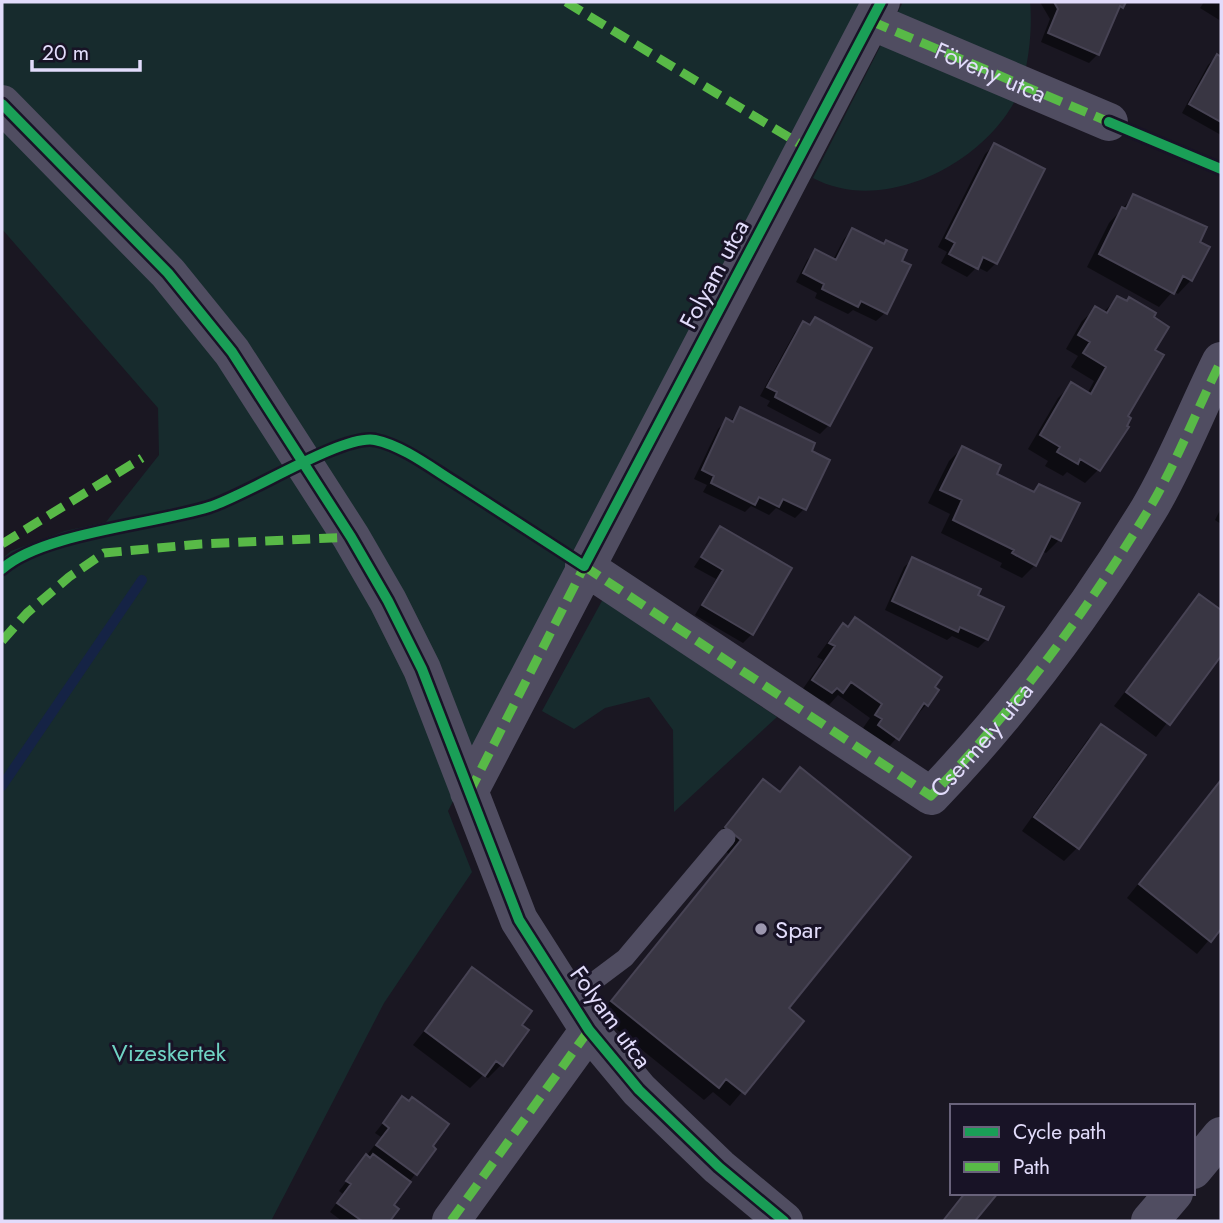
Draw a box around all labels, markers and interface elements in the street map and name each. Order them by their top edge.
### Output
scale bar [32,28,140,72]
street label: Föveny utca [929,33,1052,111]
text: 20 m [42,38,89,68]
street label: Folyam utca [671,213,757,335]
street label: Csermely utca [921,674,1041,805]
place label: Spar [775,912,822,947]
marker: Spar [753,921,769,937]
street label: Folyam utca [562,958,660,1076]
park label: Vizeskertek [112,1035,227,1070]
legend [950,1104,1195,1195]
text: Cycle path [1013,1117,1106,1147]
text: Path [1013,1152,1050,1182]

